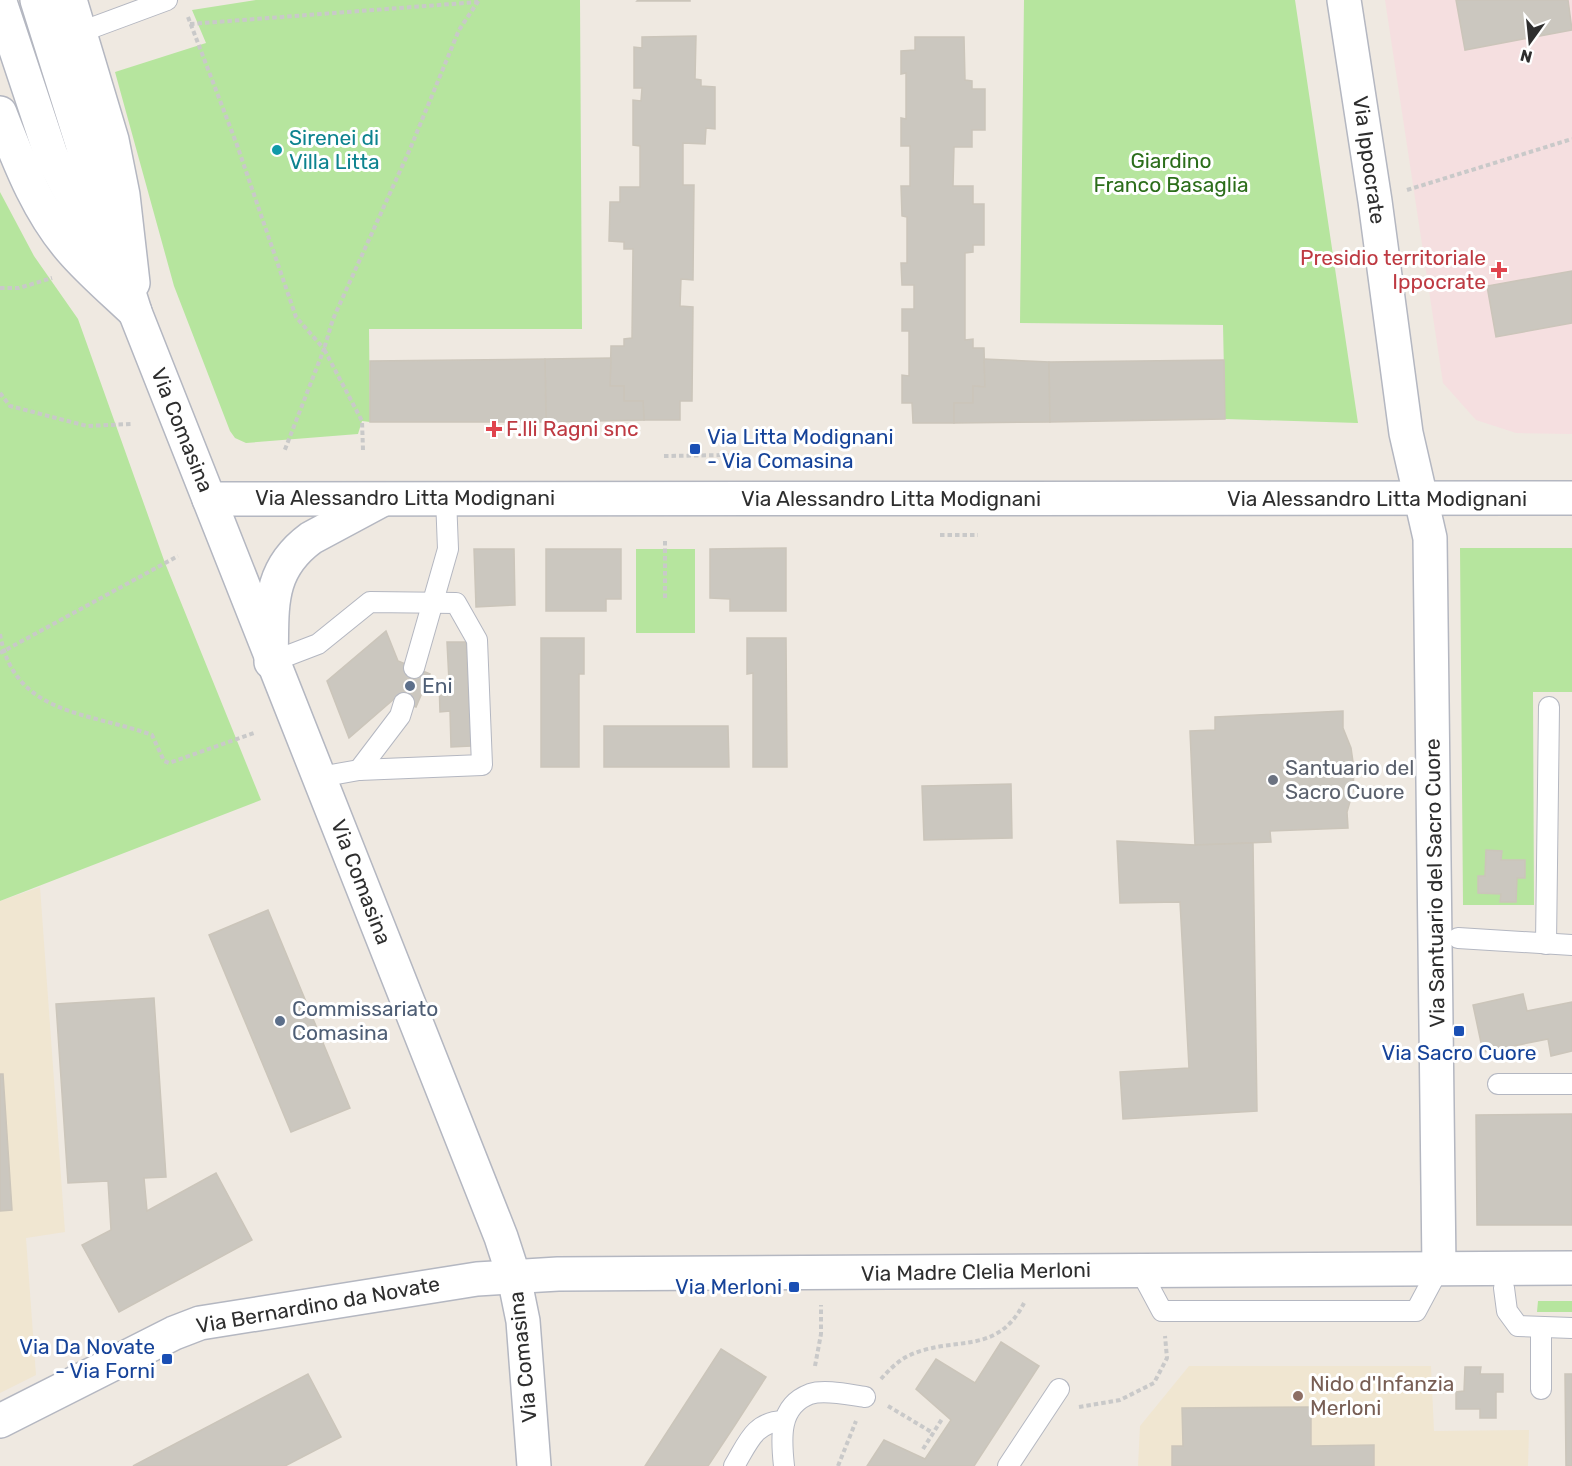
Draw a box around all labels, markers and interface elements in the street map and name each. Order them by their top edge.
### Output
north arrow [1500,12,1560,72]
text: N [1518,45,1534,67]
street label: Via Ippocrate [1348,94,1391,226]
place label: Sirenei di Villa Litta [289,125,380,174]
marker: Sirenei di Villa Litta [270,143,284,157]
park label: Giardino Franco Basaglia [1093,148,1249,197]
place label: Presidio territoriale Ippocrate [1300,245,1486,294]
marker: Presidio territoriale Ippocrate [1490,261,1508,279]
street label: Via Comasina [146,364,219,496]
place label: F.lli Ragni snc [506,416,639,441]
marker: F.lli Ragni snc [487,422,501,436]
place label: Via Litta Modignani - Via Comasina [707,424,894,473]
marker: Via Litta Modignani - Via Comasina [688,442,702,456]
street label: Via Alessandro Litta Modignani [255,485,555,510]
street label: Via Alessandro Litta Modignani [741,486,1041,511]
street label: Via Alessandro Litta Modignani [1227,486,1527,511]
place label: Eni [422,673,453,698]
marker: Eni [403,679,417,693]
street label: Via Santuario del Sacro Cuore [1419,738,1450,1028]
place label: Santuario del Sacro Cuore [1285,755,1414,804]
marker: Santuario del Sacro Cuore [1266,773,1280,787]
street label: Via Comasina [326,816,397,948]
place label: Commissariato Comasina [292,996,438,1045]
marker: Commissariato Comasina [273,1014,287,1028]
marker: Via Sacro Cuore [1452,1024,1466,1038]
place label: Via Sacro Cuore [1382,1040,1536,1065]
street label: Via Madre Clelia Merloni [861,1257,1091,1286]
street label: Via Bernardino da Novate [194,1271,442,1338]
place label: Via Merloni [675,1274,782,1299]
marker: Via Merloni [787,1280,801,1294]
street label: Via Comasina [503,1290,542,1424]
place label: Via Da Novate - Via Forni [19,1334,155,1383]
marker: Via Da Novate - Via Forni [160,1352,174,1366]
place label: Nido d'Infanzia Merloni [1310,1371,1454,1420]
marker: Nido d'Infanzia Merloni [1291,1389,1305,1403]

